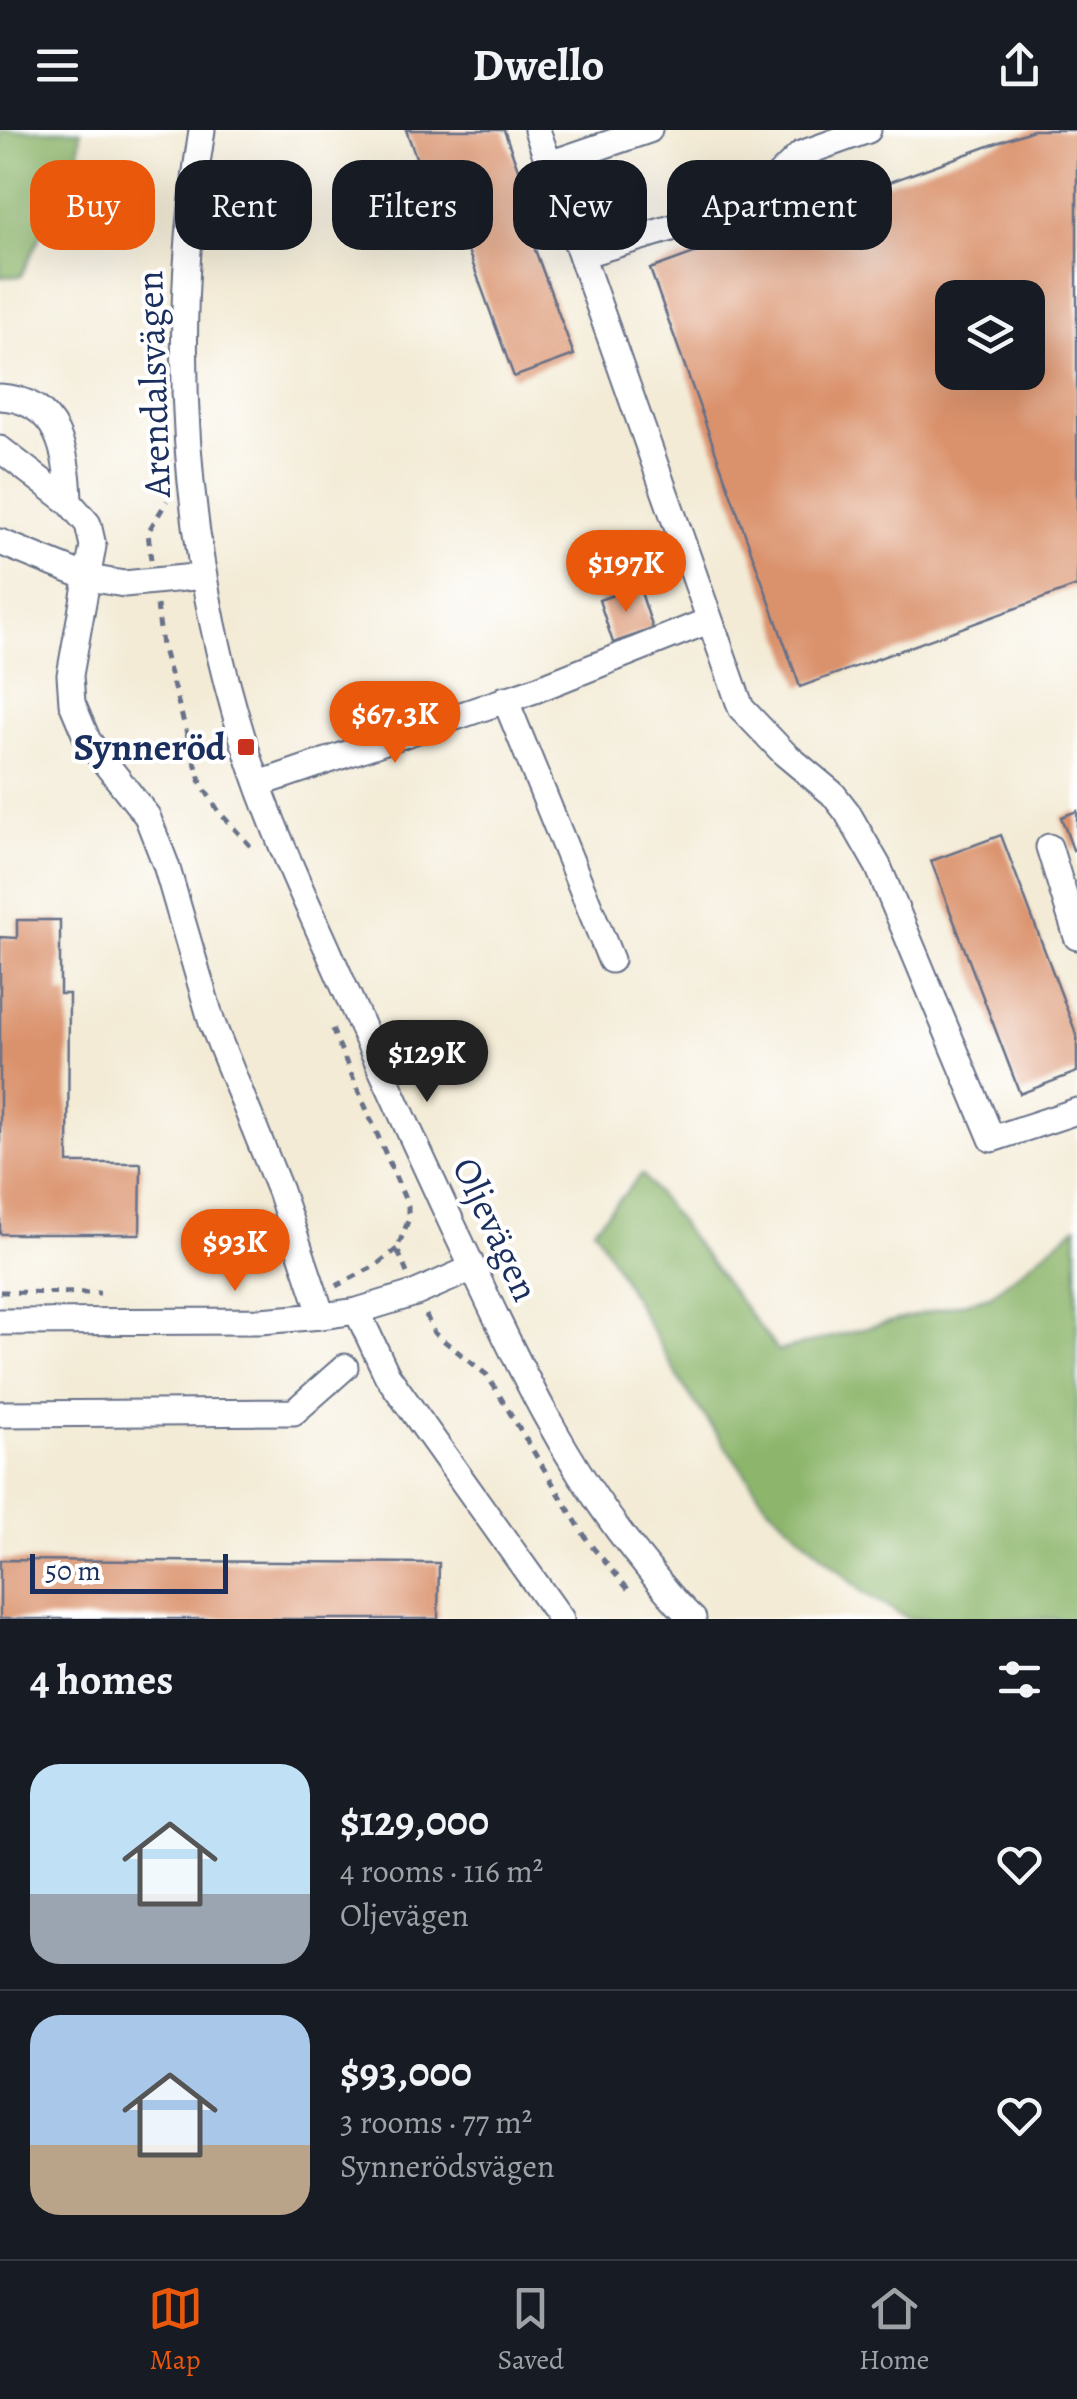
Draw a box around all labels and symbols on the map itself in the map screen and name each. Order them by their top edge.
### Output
street label: Arendalsvägen [123,270,183,499]
pin: $197K [556,530,696,615]
pin: $67.3K [314,681,476,766]
place label: Synneröd [74,721,227,773]
marker: Synneröd [235,736,257,758]
pin: $129K [357,1020,497,1105]
street label: Oljevägen [440,1149,552,1309]
pin: $93K [176,1209,294,1294]
scale bar [30,1549,228,1594]

